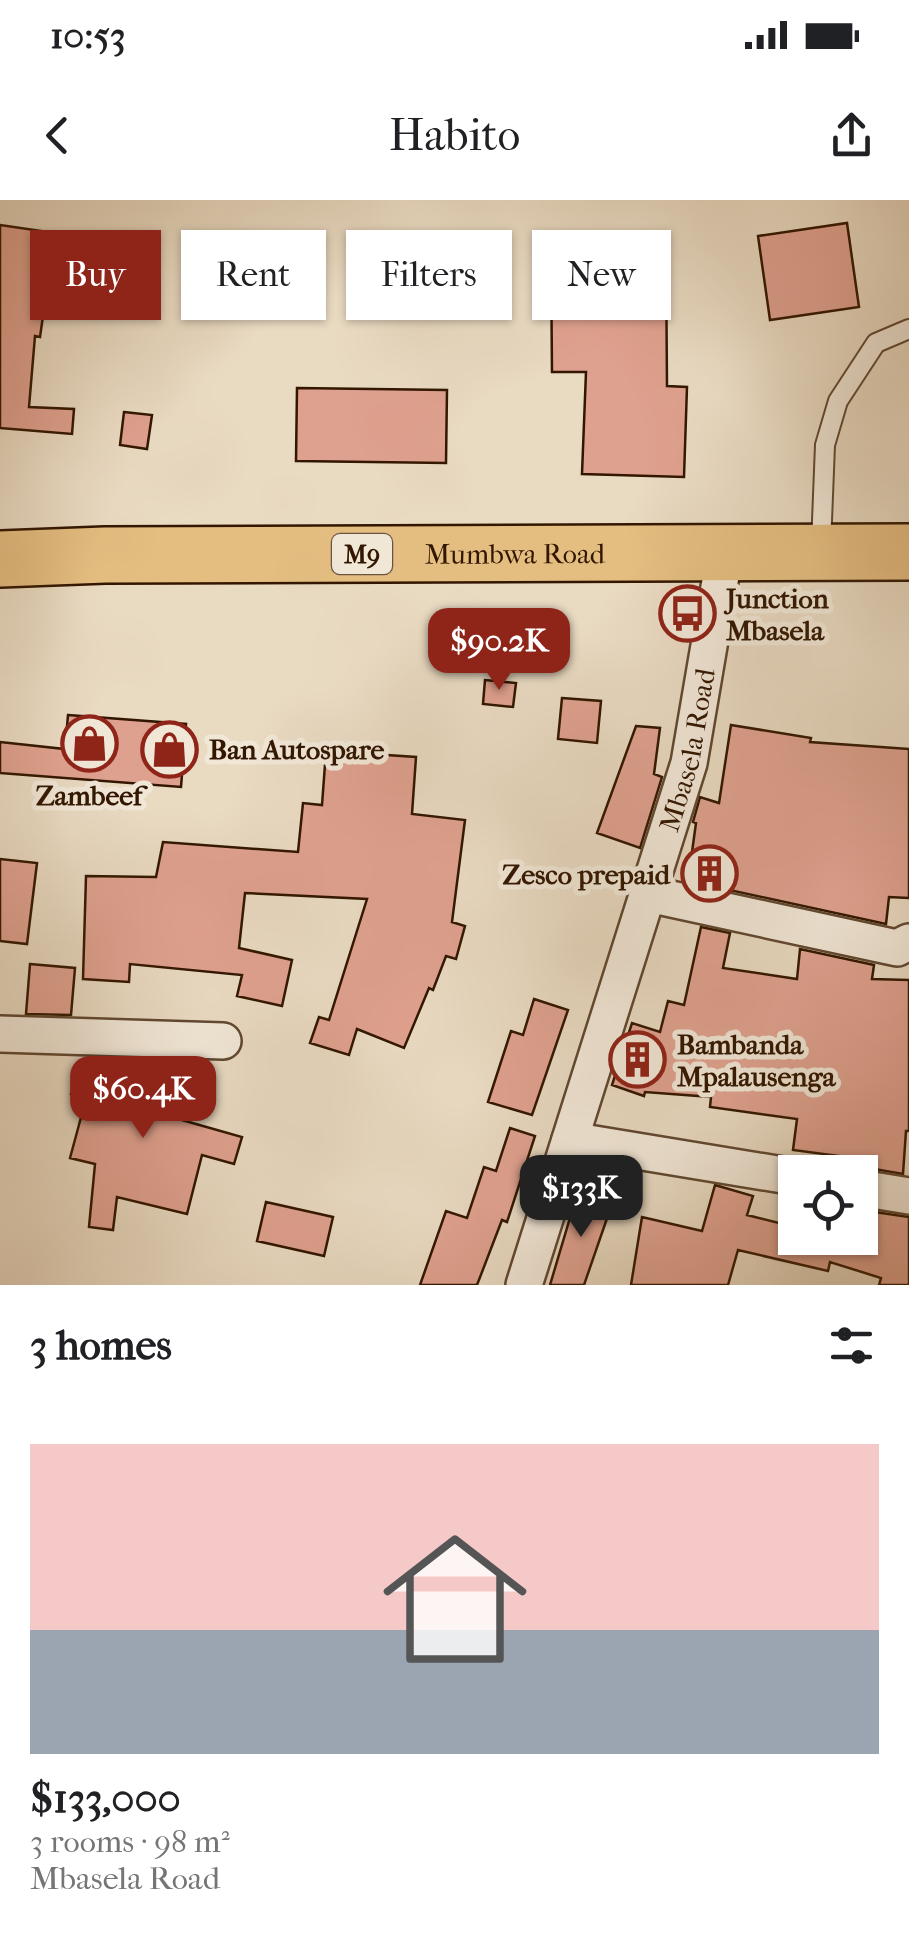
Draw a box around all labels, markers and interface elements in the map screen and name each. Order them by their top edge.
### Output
text: 10:53 [50,13,126,58]
icon: back [30,108,85,163]
icon: share [824,108,879,163]
text: Habito [389,109,520,162]
chip: Buy [30,230,161,320]
chip: Rent [181,230,326,320]
chip: Filters [346,230,512,320]
chip: New [532,230,671,320]
road number: M9 [332,534,392,574]
street label: Mumbwa Road [425,537,606,570]
place label: Junction Mbasela [723,582,829,647]
bus stop icon: Junction Mbasela [657,584,717,644]
pin: $90.2K [418,608,580,693]
text: $90.2K [450,622,548,659]
street label: Mbasela Road [652,665,721,835]
shop icon: Zambeef [59,714,119,774]
shop icon: Ban Autospare [140,719,200,779]
place label: Ban Autospare [209,733,384,766]
place label: Zambeef [36,779,148,812]
building icon: Zesco prepaid [679,844,739,904]
place label: Zesco prepaid [502,858,671,891]
place label: Bambanda Mpalausenga [677,1028,836,1093]
building icon: Bambanda Mpalausenga [608,1030,668,1090]
pin: $60.4K [62,1056,224,1141]
text: $60.4K [92,1070,194,1107]
pin: $133K [511,1155,651,1240]
map controls [778,1155,878,1255]
button: locate [778,1155,878,1255]
text: $133K [542,1169,620,1206]
icon: filters [824,1318,879,1373]
text: 3 homes [30,1321,172,1370]
icon: home [365,1509,545,1689]
text: $133,000 [30,1774,181,1823]
text: 3 rooms · 98 m² [30,1823,230,1860]
text: Mbasela Road [30,1860,220,1897]

